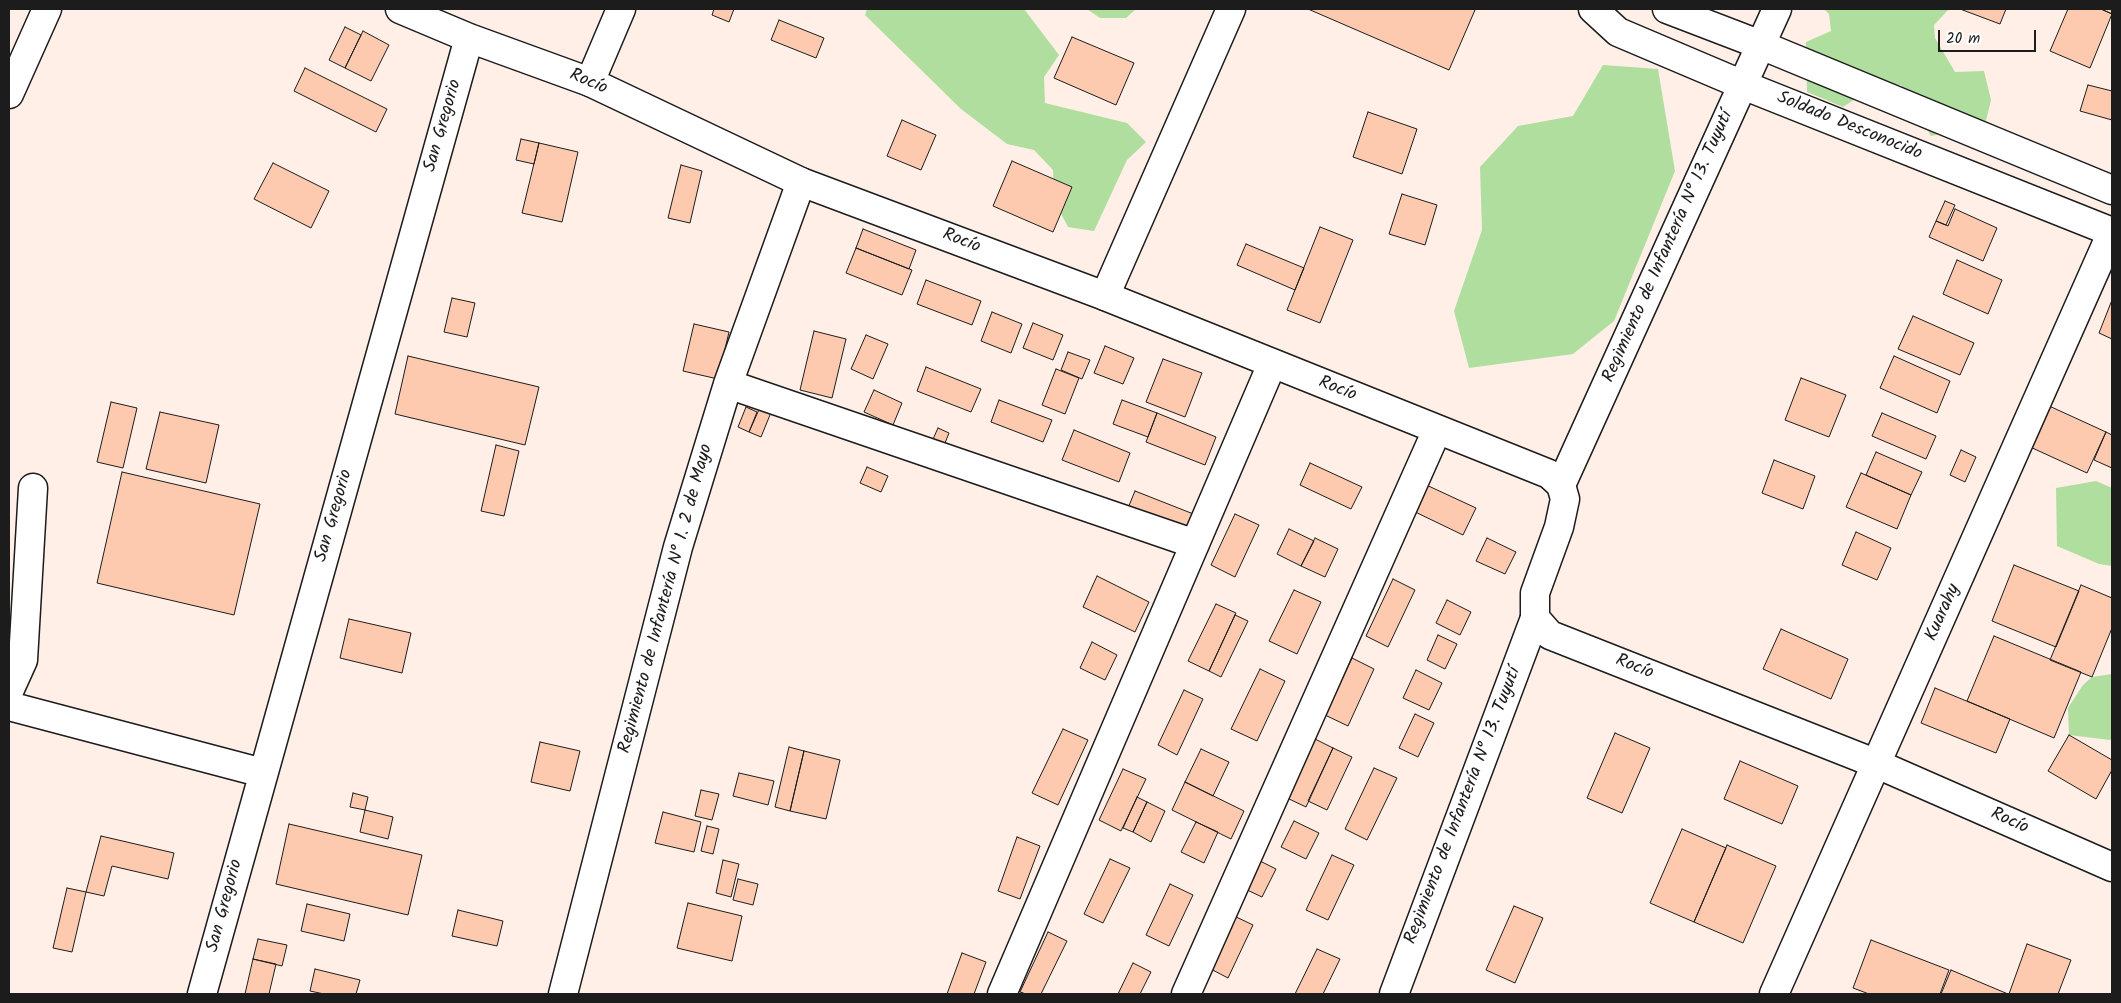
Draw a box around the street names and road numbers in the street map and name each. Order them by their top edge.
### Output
street label: Rocío [566,65,610,101]
street label: San Gregorio [421,77,467,175]
street label: Soldado Desconocido [1773,88,1925,166]
street label: Regimiento de Infantería N° 13. Tuyutí [1599,108,1739,386]
street label: Rocío [939,225,983,259]
street label: Rocío [1315,373,1359,407]
street label: Regimiento de Infantería N° 1. 2 de Mayo [615,442,719,756]
street label: San Gregorio [312,467,358,565]
street label: Kuarahy [1922,581,1966,645]
street label: Rocío [1612,651,1656,685]
street label: Regimiento de Infantería N° 13. Tuyutí [1401,664,1527,948]
street label: Rocío [1987,804,2031,840]
street label: San Gregorio [203,857,249,955]

